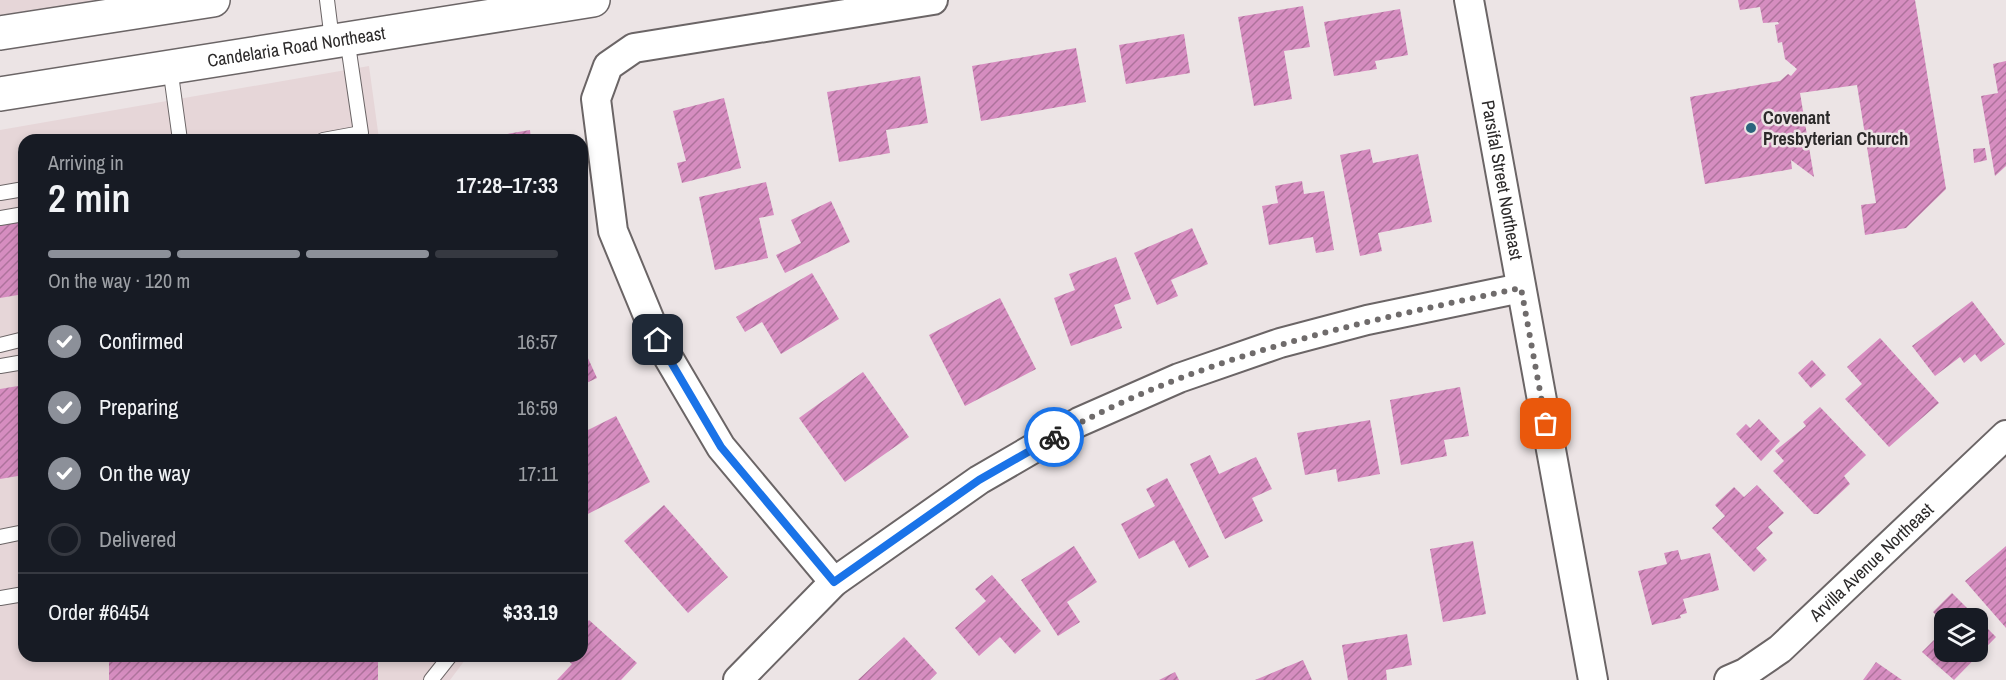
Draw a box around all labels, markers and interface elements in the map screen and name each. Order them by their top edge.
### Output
street label: Candelaria Road Northeast [205,20,387,73]
street label: Parsifal Street Northeast [1476,98,1529,262]
place label: Covenant Presbyterian Church [1763,105,1908,151]
marker: Covenant Presbyterian Church [1744,121,1758,135]
text: Arriving in [48,149,124,176]
text: 17:28–17:33 [456,170,558,200]
text: 2 min [48,172,130,224]
text: On the way · 120 m [48,267,190,294]
pin [632,314,683,365]
icon: home [641,323,674,356]
icon: check [48,325,81,358]
text: Confirmed [99,326,183,356]
text: 16:57 [517,328,558,355]
icon: check [48,391,81,424]
text: Preparing [99,392,178,422]
text: 16:59 [517,394,558,421]
pin [1520,398,1571,449]
courier [1024,407,1084,467]
icon: bag [1529,407,1562,440]
icon: bike [1038,421,1071,454]
icon: check [48,457,81,490]
text: On the way [99,458,190,488]
text: 17:11 [518,460,558,487]
street label: Arvilla Avenue Northeast [1803,497,1939,628]
text: Delivered [99,524,176,554]
text: Order #6454 [48,597,149,627]
text: $33.19 [503,597,558,627]
map controls [1934,608,1988,662]
button: layers [1934,608,1988,662]

